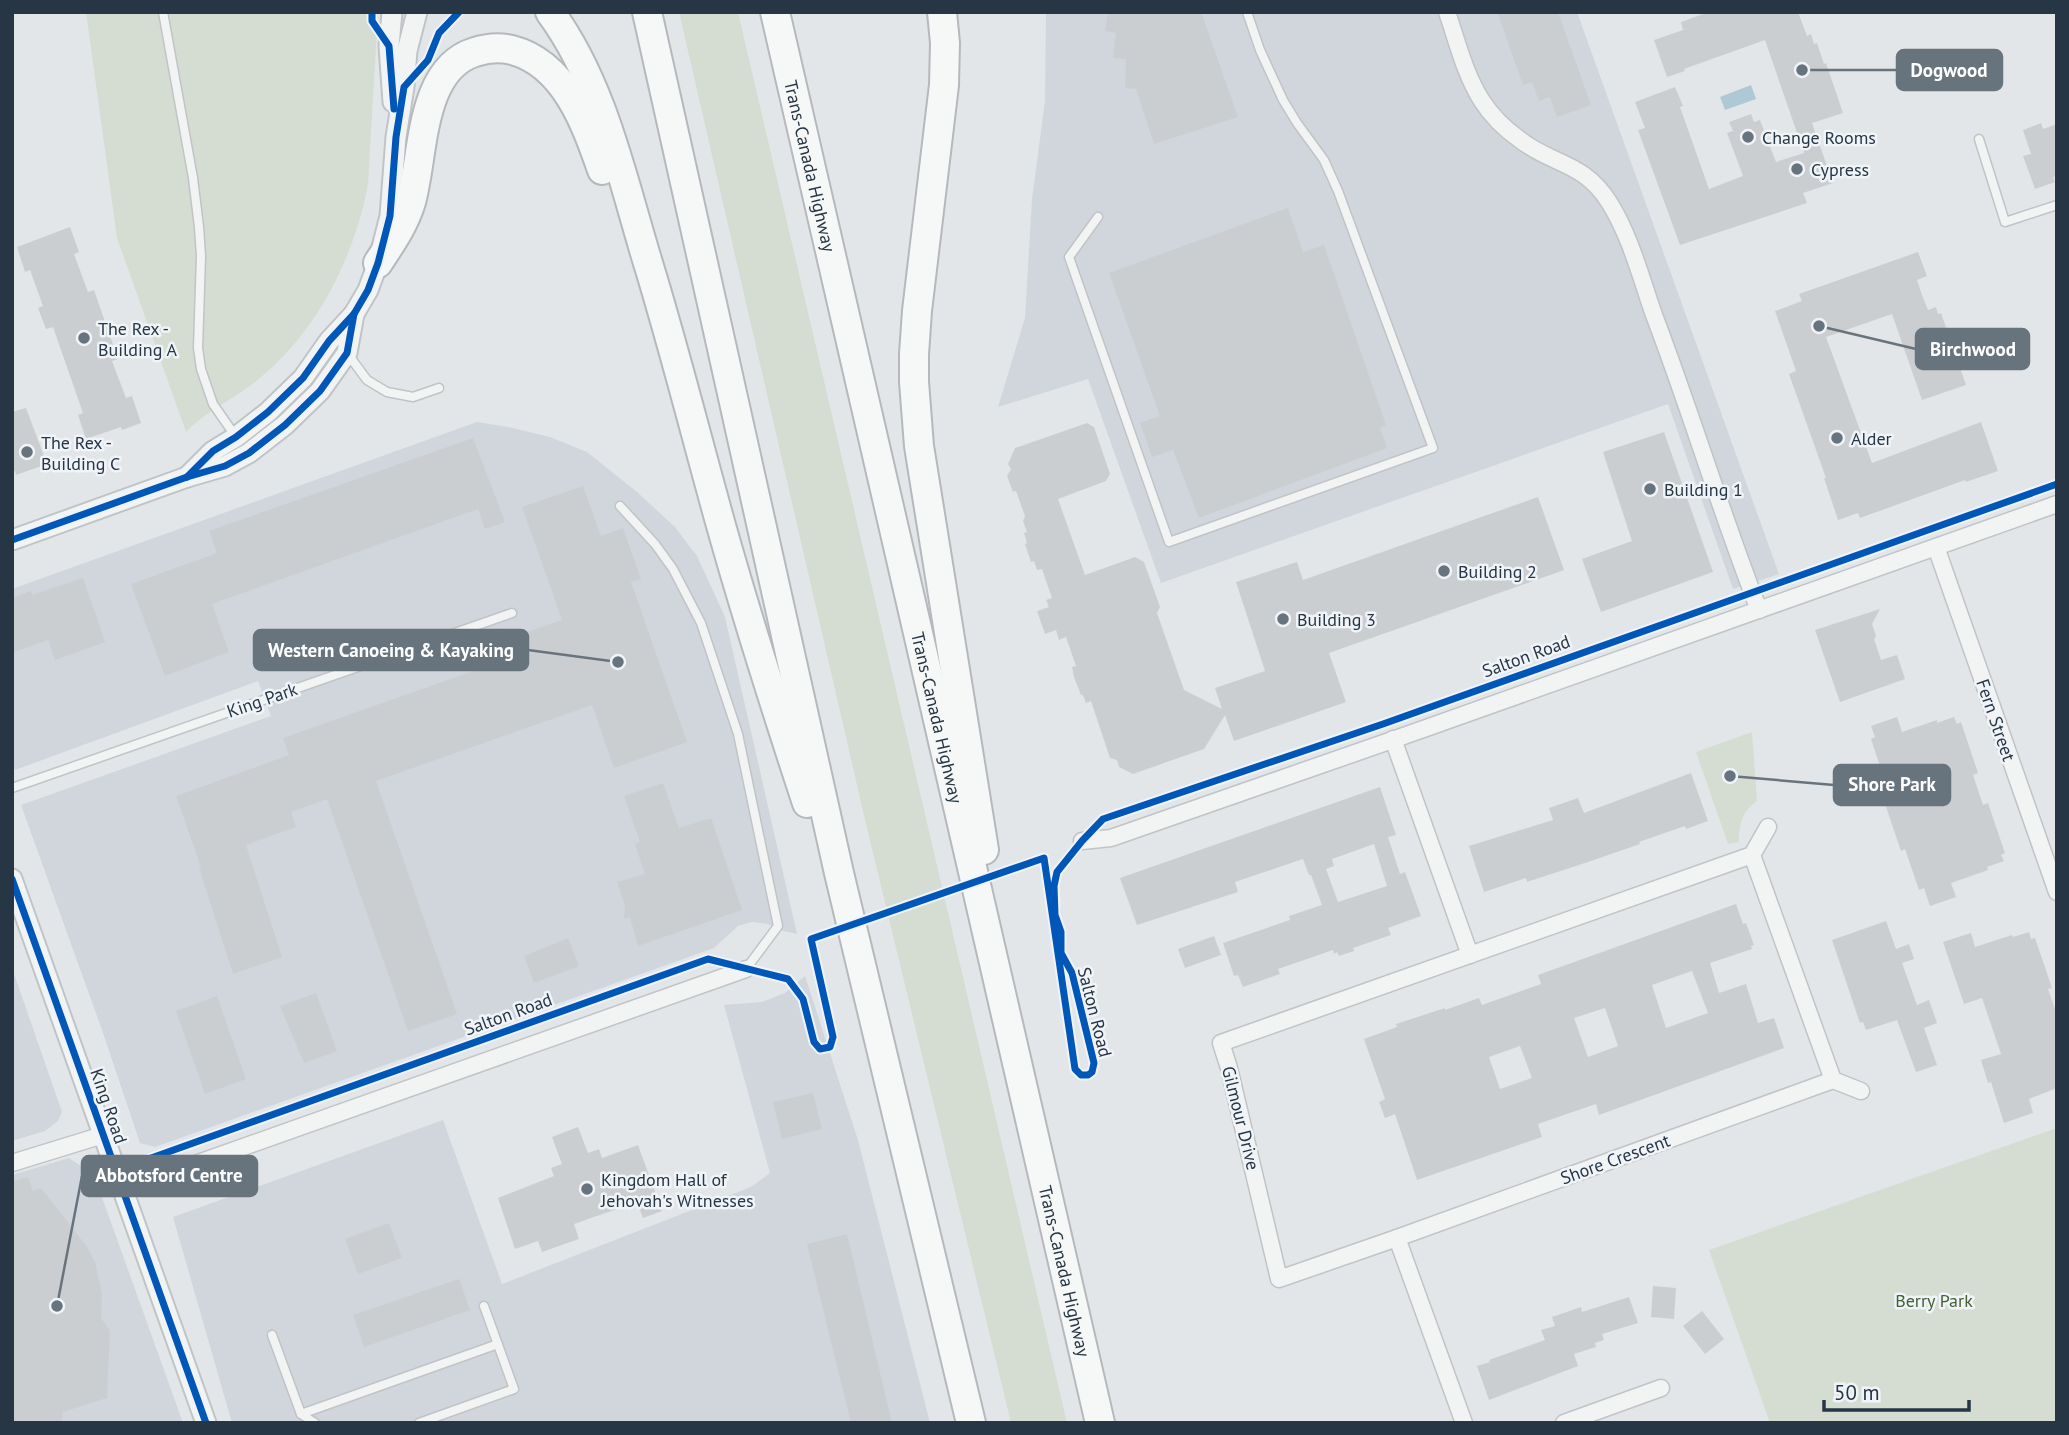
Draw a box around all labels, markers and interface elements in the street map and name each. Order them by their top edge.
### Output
callout: Dogwood [1897,50,2002,90]
text: Dogwood [1911,58,1987,82]
street label: Trans-Canada Highway [780,78,841,255]
place label: Change Rooms [1762,126,1876,149]
marker: Change Rooms [1740,129,1756,145]
place label: Cypress [1811,158,1869,181]
marker: Cypress [1789,161,1805,177]
place label: The Rex - Building A [98,317,178,361]
callout: Birchwood [1916,329,2029,369]
marker: The Rex - Building A [76,330,92,346]
text: Birchwood [1930,337,2016,361]
place label: Alder [1851,427,1892,450]
marker: Alder [1829,430,1845,446]
place label: The Rex - Building C [41,431,120,475]
marker: The Rex - Building C [19,444,35,460]
place label: Building 1 [1664,478,1743,501]
marker: Building 1 [1642,481,1658,497]
place label: Building 2 [1458,560,1537,583]
marker: Building 2 [1436,563,1452,579]
place label: Building 3 [1297,608,1376,631]
marker: Building 3 [1275,611,1291,627]
street label: Salton Road [1479,629,1573,683]
callout: Western Canoeing & Kayaking [254,630,528,670]
street label: Trans-Canada Highway [907,630,969,806]
text: Western Canoeing & Kayaking [268,638,514,662]
street label: Fern Street [1971,676,2021,764]
street label: King Park [224,677,301,723]
callout: Shore Park [1834,765,1950,805]
text: Shore Park [1848,772,1936,796]
street label: Salton Road [1073,965,1117,1059]
street label: Salton Road [461,987,555,1041]
street label: Gilmour Drive [1217,1064,1265,1172]
street label: King Road [85,1065,133,1147]
street label: Shore Crescent [1557,1129,1673,1189]
callout: Abbotsford Centre [82,1156,257,1196]
text: Abbotsford Centre [95,1163,243,1187]
place label: Kingdom Hall of Jehovah's Witnesses [600,1168,754,1212]
marker: Kingdom Hall of Jehovah's Witnesses [579,1181,595,1197]
street label: Trans-Canada Highway [1034,1183,1096,1360]
park label: Berry Park [1895,1289,1973,1312]
scale bar [1824,1368,1969,1412]
text: 50 m [1834,1379,1880,1406]

